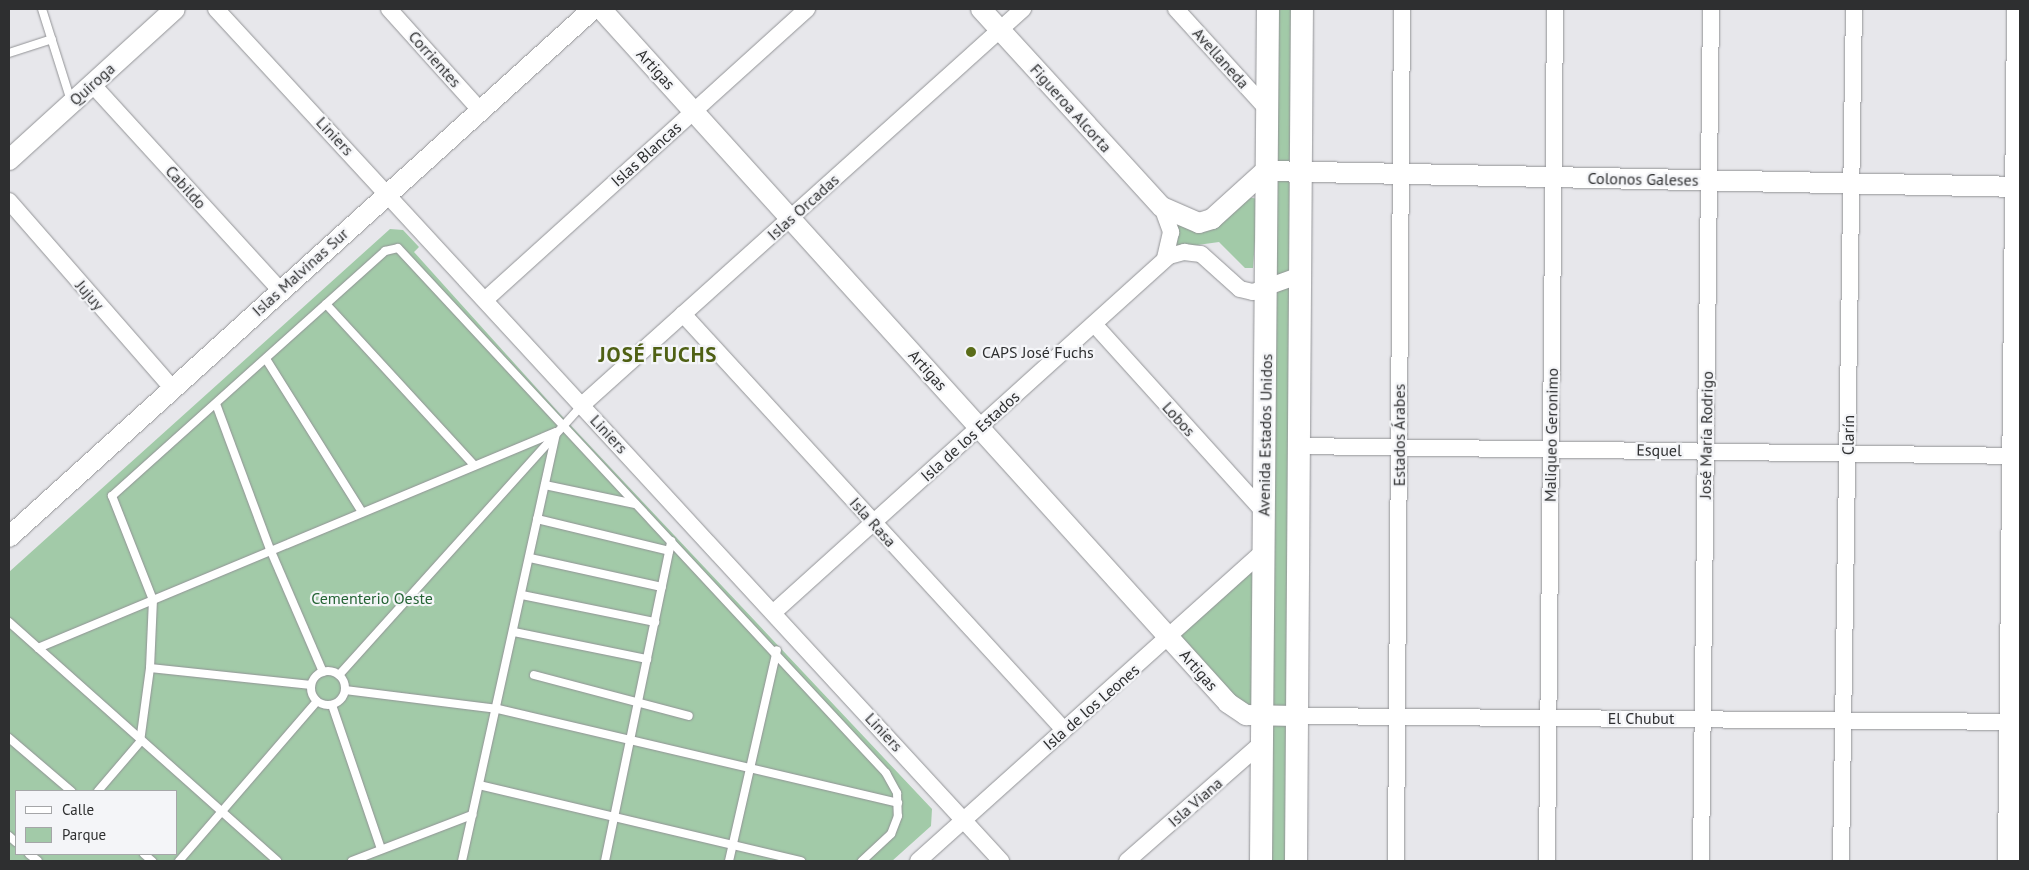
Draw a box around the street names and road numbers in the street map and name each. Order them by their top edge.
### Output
street label: Avellaneda [1189,24,1253,92]
street label: Corrientes [405,27,465,91]
street label: Artigas [633,45,679,93]
street label: Quiroga [65,59,119,109]
street label: Figueroa Alcorta [1026,60,1116,156]
street label: Liniers [312,113,358,159]
street label: Islas Blancas [607,118,685,190]
street label: Cabildo [162,161,210,213]
street label: Colonos Galeses [1587,168,1699,190]
street label: Islas Orcadas [763,170,843,244]
street label: Islas Malvinas Sur [248,224,352,320]
street label: Jujuy [72,276,108,314]
street label: Artigas [905,346,951,394]
street label: Avenida Estados Unidos [1254,354,1276,516]
street label: Maliqueo Geronimo [1540,368,1562,502]
street label: José María Rodrigo [1695,371,1717,499]
street label: Estados Árabes [1389,383,1409,487]
street label: Isla de los Estados [917,387,1023,485]
street label: Lobos [1159,398,1199,440]
street label: Liniers [586,411,632,457]
street label: Clarín [1838,415,1858,455]
street label: Esquel [1636,440,1682,460]
street label: Isla Rasa [846,493,900,551]
street label: Artigas [1176,645,1222,695]
street label: Isla de los Leones [1039,660,1143,754]
street label: El Chubut [1608,708,1674,728]
street label: Liniers [861,709,907,755]
street label: Isla Viana [1164,773,1226,831]

